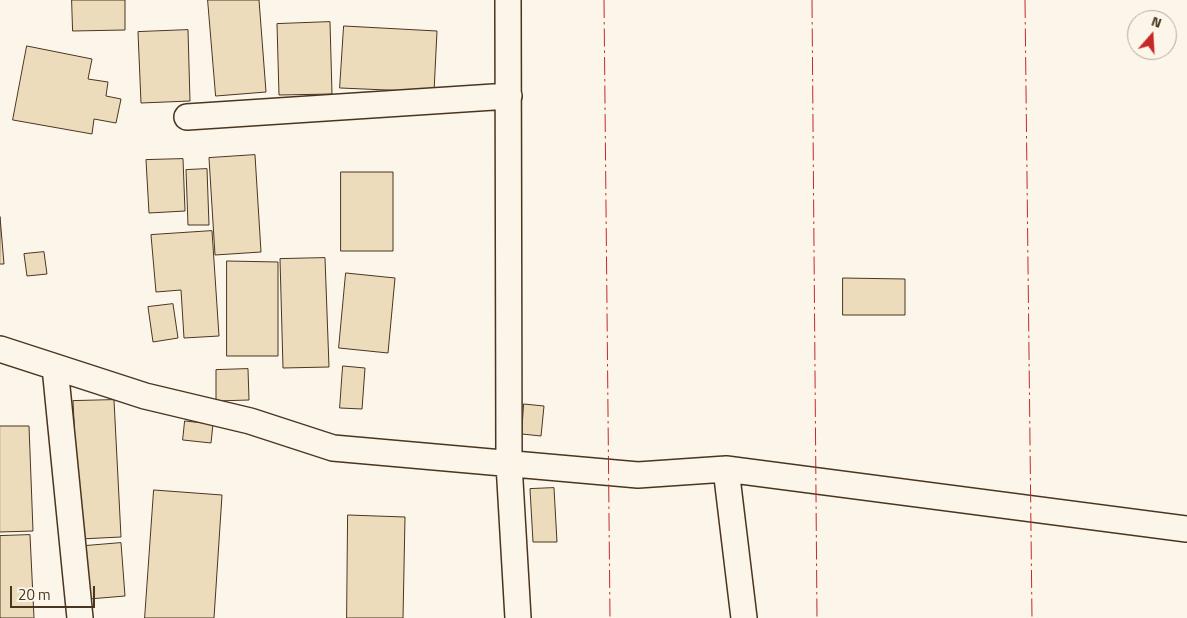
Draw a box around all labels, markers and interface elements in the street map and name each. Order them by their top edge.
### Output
north arrow [1127,10,1177,60]
text: N [1149,10,1165,33]
scale bar [12,576,98,608]
text: 20 m [18,583,51,606]

